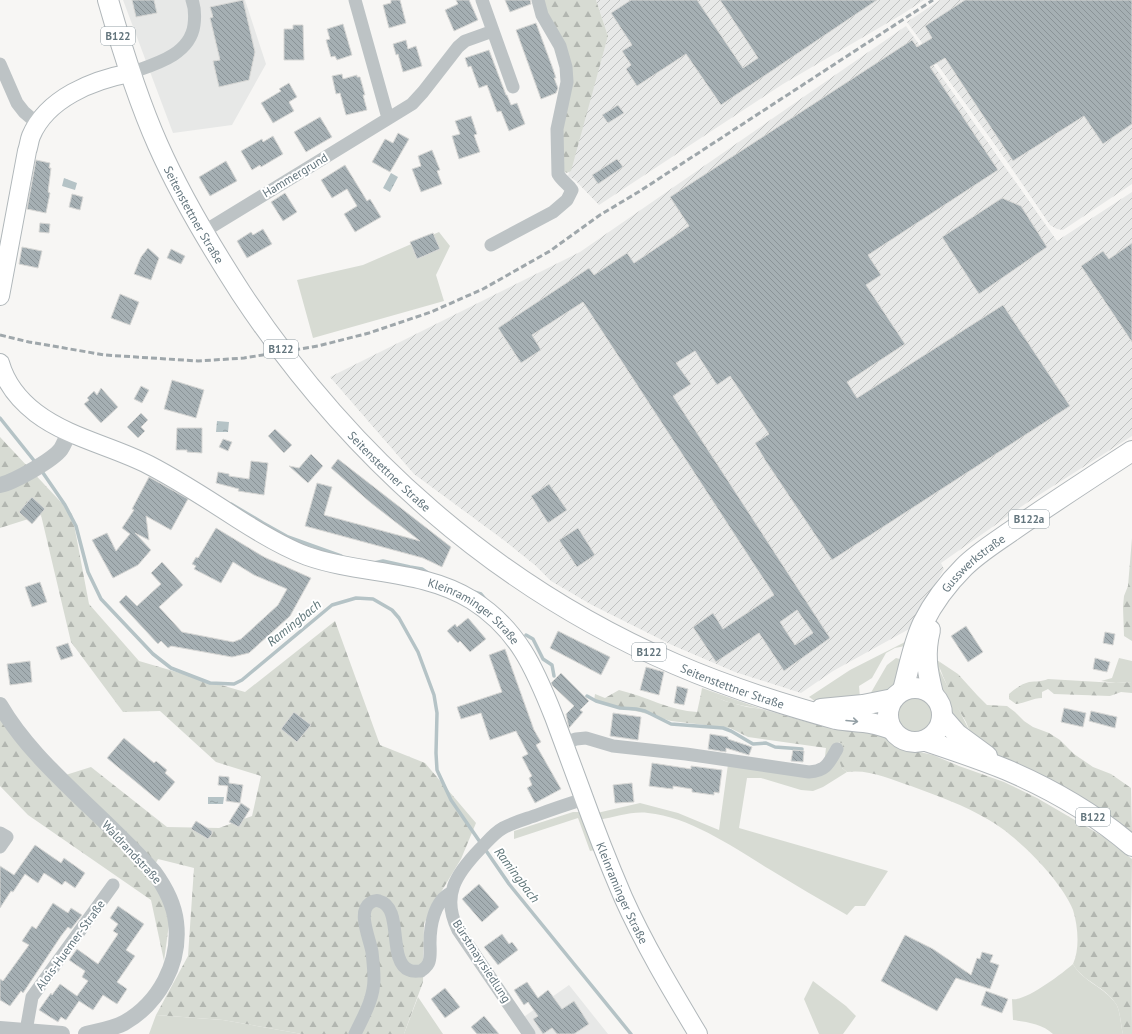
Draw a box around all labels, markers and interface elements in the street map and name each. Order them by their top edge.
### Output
road number: B122 [101,27,135,45]
street label: Hammergrund [260,150,330,200]
street label: Seitenstettner Straße [161,163,228,266]
road number: B122 [264,340,298,358]
street label: Seitenstettner Straße [345,428,434,515]
road number: B122a [1009,510,1049,528]
street label: Gusswerkstraße [938,530,1008,595]
street label: Kleinraminger Straße [426,574,523,647]
water label: Ramingbach [263,596,325,650]
road number: B122 [632,643,666,661]
street label: Seitenstettner Straße [679,660,786,711]
one-way arrow [845,718,858,725]
road number: B122 [1076,808,1110,826]
street label: Waldrandstraße [99,817,165,887]
street label: Kleinraminger Straße [594,840,652,946]
water label: Ramingbach [491,844,543,906]
street label: Alois-Huemer-Straße [32,897,108,993]
street label: Bürstmayrsiedlung [450,917,514,1005]

